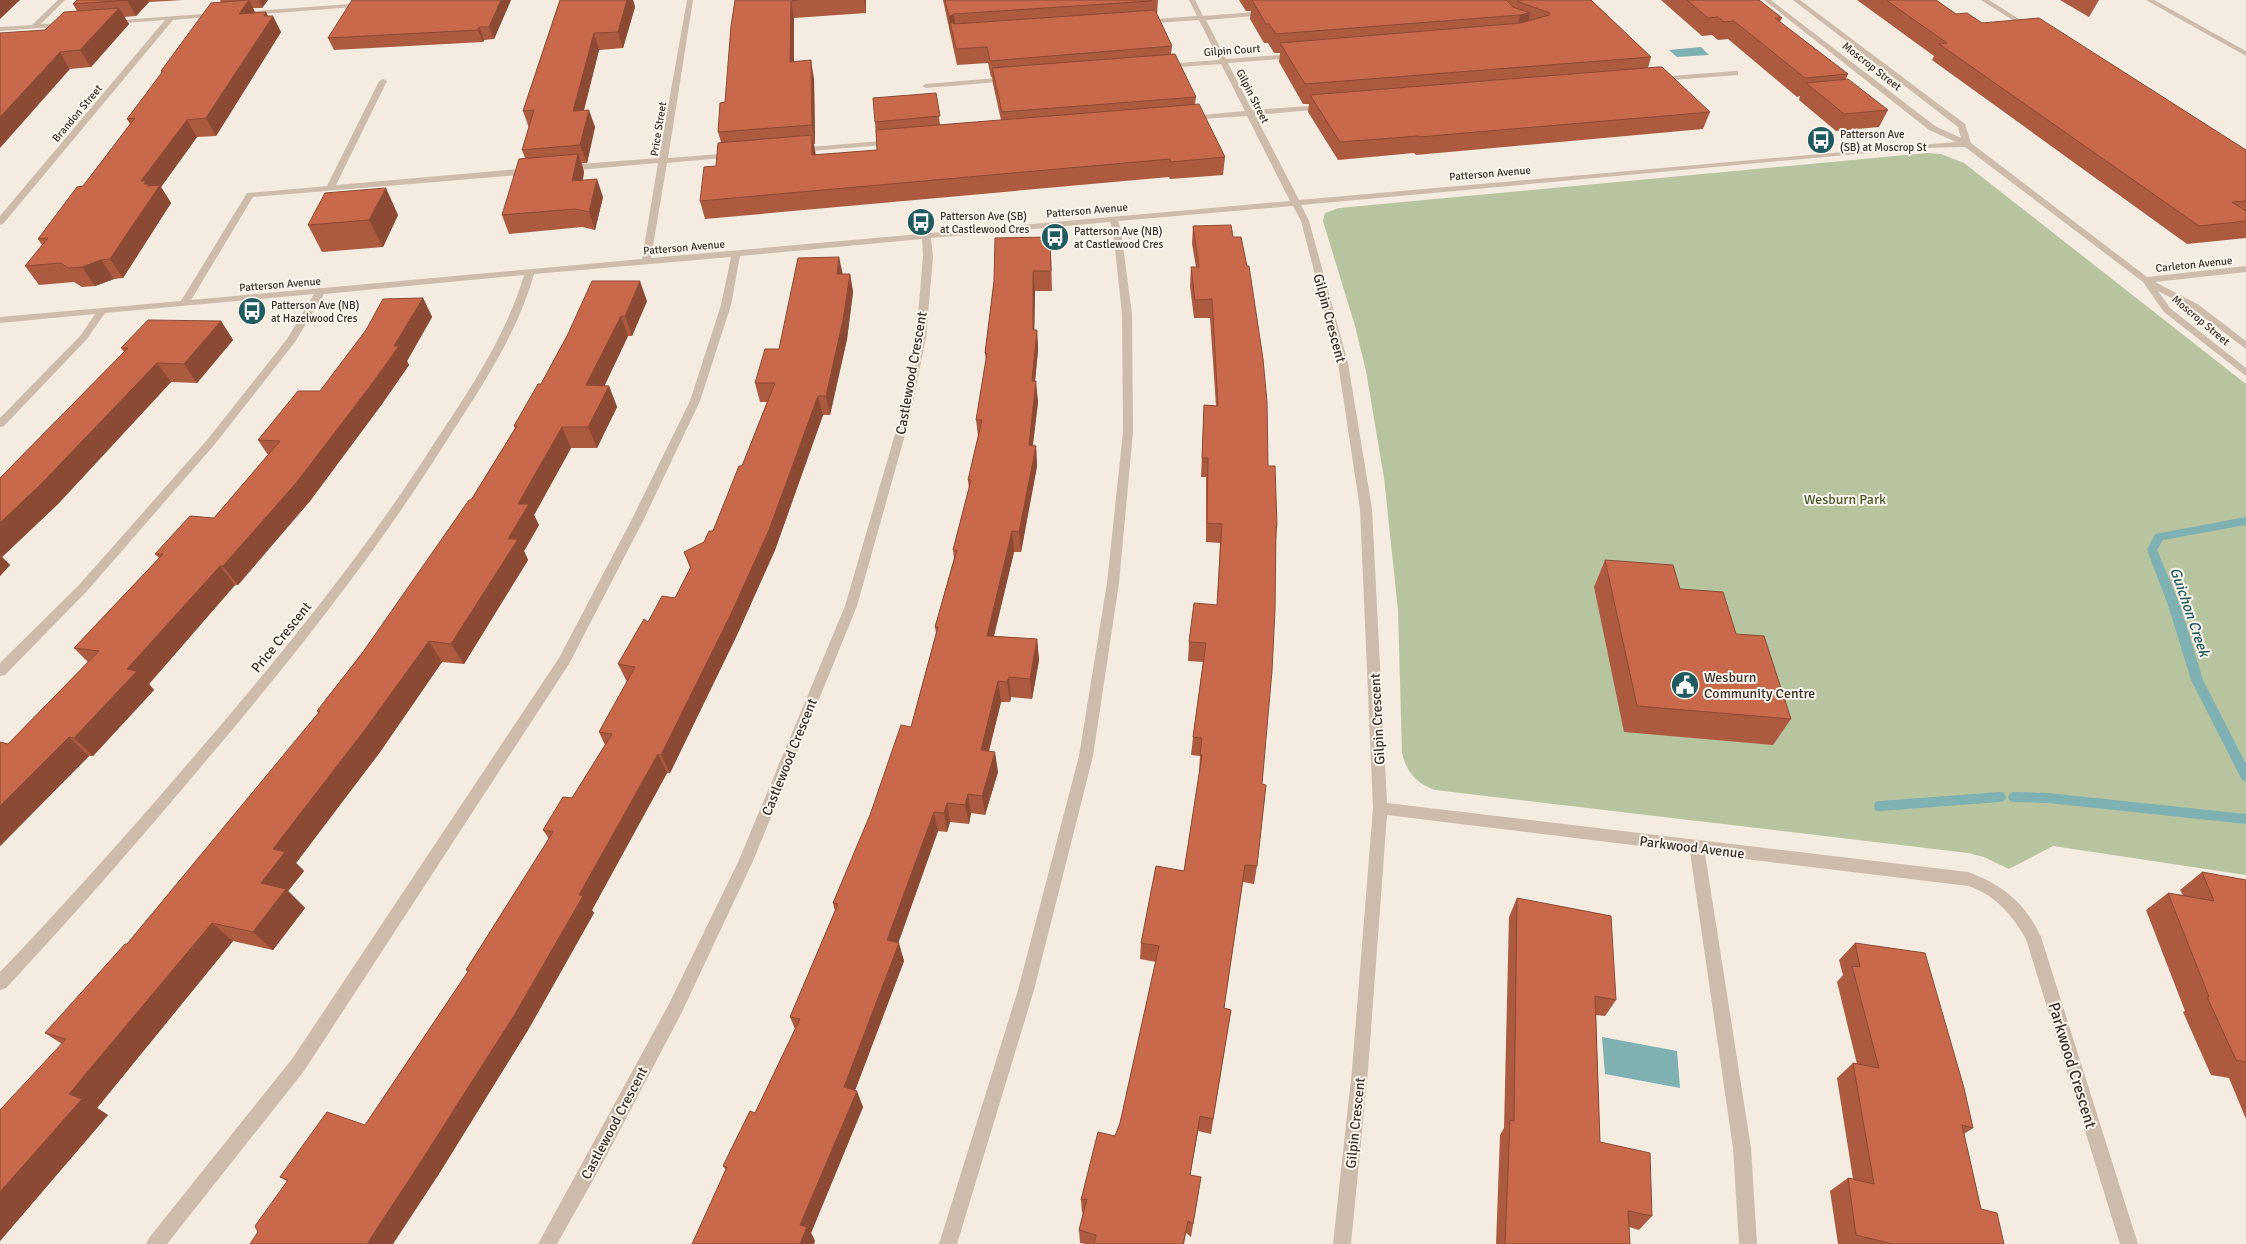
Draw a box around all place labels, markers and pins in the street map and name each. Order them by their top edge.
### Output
bus stop icon: Patterson Ave (SB) at Moscrop St [1806,125,1836,155]
place label: Patterson Ave (SB) at Moscrop St [1840,128,1927,154]
bus stop icon: Patterson Ave (SB) at Castlewood Cres [906,207,936,237]
place label: Patterson Ave (SB) at Castlewood Cres [940,210,1030,236]
bus stop icon: Patterson Ave (NB) at Castlewood Cres [1040,222,1070,252]
place label: Patterson Ave (NB) at Castlewood Cres [1074,225,1164,251]
bus stop icon: Patterson Ave (NB) at Hazelwood Cres [237,296,267,326]
place label: Patterson Ave (NB) at Hazelwood Cres [271,299,359,325]
place label: Wesburn Community Centre [1704,669,1815,702]
public building icon: Wesburn Community Centre [1670,670,1700,700]

